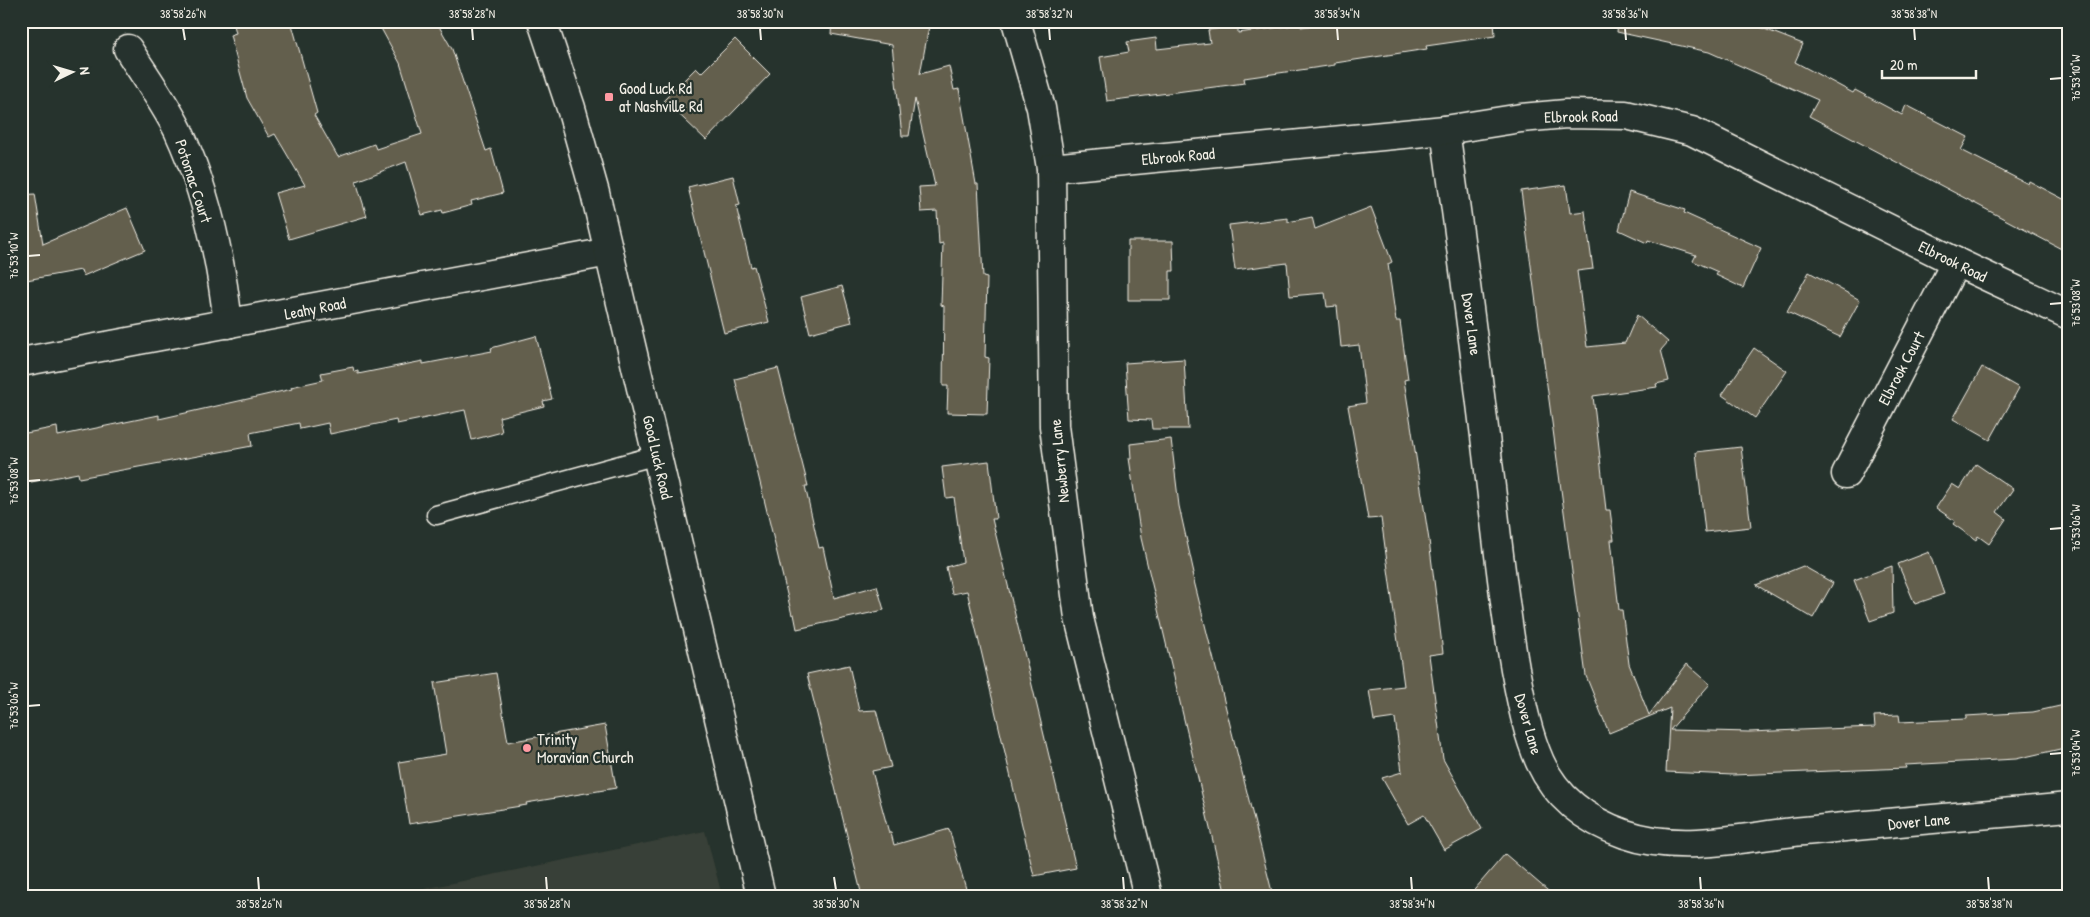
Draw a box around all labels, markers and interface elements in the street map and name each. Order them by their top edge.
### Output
text: 38°58'26"N [160,5,206,22]
text: 38°58'28"N [449,5,495,22]
text: 38°58'30"N [737,5,783,22]
text: 38°58'32"N [1026,5,1072,22]
text: 38°58'34"N [1314,5,1360,22]
text: 38°58'36"N [1602,5,1648,22]
text: 38°58'38"N [1891,5,1937,22]
north arrow [48,48,98,98]
scale bar [1882,48,1976,80]
text: 20 m [1890,54,1917,75]
text: 76°53'10"W [2067,54,2084,101]
text: N [76,66,95,76]
place label: Good Luck Rd at Nashville Rd [619,77,703,117]
marker: Good Luck Rd at Nashville Rd [603,91,615,103]
street label: Elbrook Road [1544,104,1618,128]
street label: Potomac Court [170,137,218,226]
street label: Elbrook Road [1140,142,1216,170]
text: 76°53'10"W [5,232,22,279]
street label: Elbrook Road [1915,235,1991,287]
text: 76°53'08"W [2067,279,2084,327]
street label: Leahy Road [282,291,348,325]
street label: Dover Lane [1457,292,1487,357]
street label: Elbrook Court [1872,327,1930,409]
street label: Good Luck Road [638,413,678,501]
street label: Newberry Lane [1044,418,1074,504]
text: 76°53'08"W [5,457,22,505]
text: 76°53'06"W [2067,504,2084,552]
text: 76°53'06"W [5,682,22,730]
street label: Dover Lane [1510,691,1548,758]
place label: Trinity Moravian Church [537,728,634,768]
text: 76°53'04"W [2067,729,2084,776]
marker: Trinity Moravian Church [521,742,533,754]
street label: Dover Lane [1887,807,1952,835]
text: 38°58'26"N [236,895,282,912]
text: 38°58'28"N [524,895,570,912]
text: 38°58'30"N [813,895,859,912]
text: 38°58'32"N [1101,895,1147,912]
text: 38°58'34"N [1389,895,1435,912]
text: 38°58'36"N [1678,895,1724,912]
text: 38°58'38"N [1966,895,2012,912]

